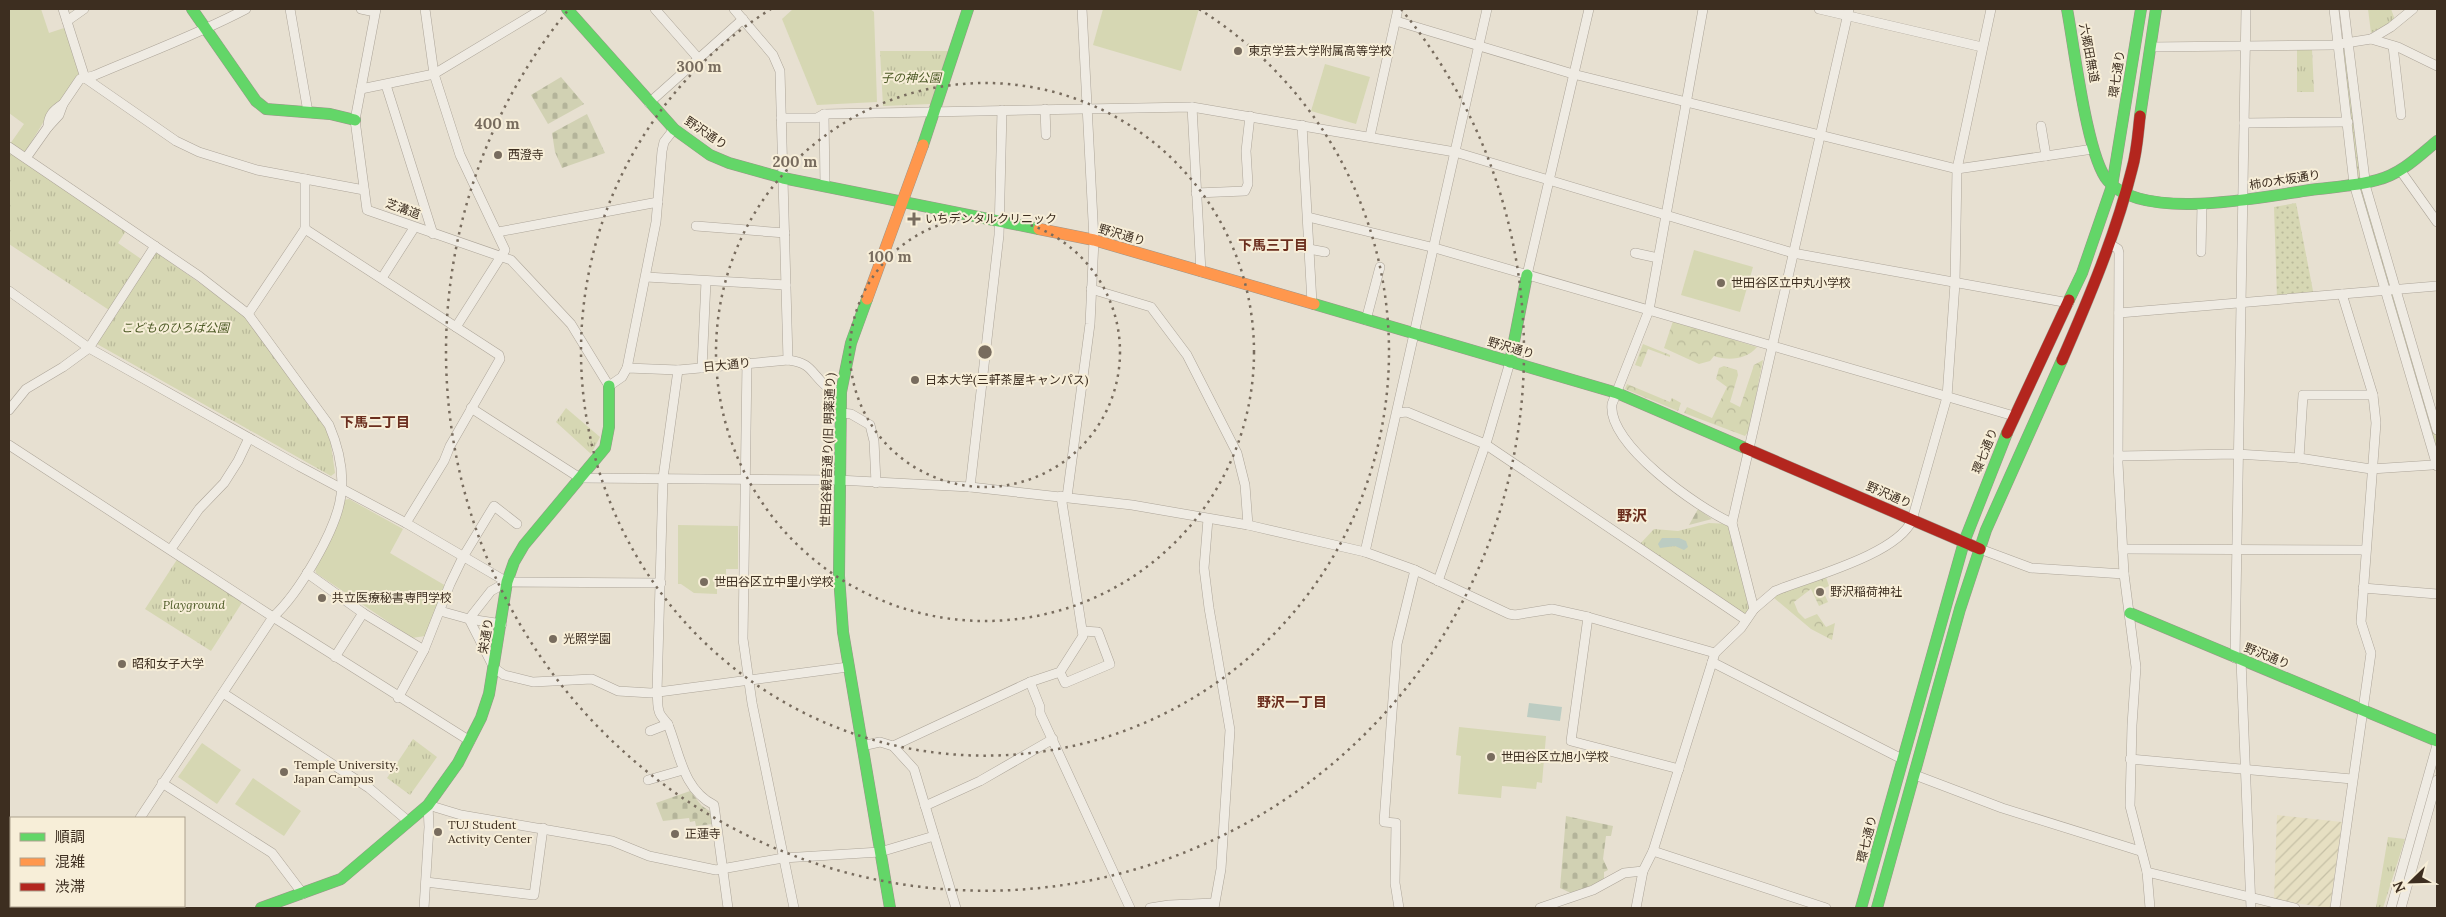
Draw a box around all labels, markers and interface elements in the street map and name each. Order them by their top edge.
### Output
street label: 六郷田無道 [2076,22,2103,84]
place label: 東京学芸大学附属高等学校 [1248,43,1392,58]
marker: 東京学芸大学附属高等学校 [1232,45,1244,57]
street label: 環七通り [2105,49,2128,99]
text: 300 m [676,57,722,76]
park label: 子の神公園 [881,70,943,85]
street label: 野沢通り [682,113,730,152]
text: 400 m [474,114,520,133]
place label: 西澄寺 [508,147,544,162]
marker: 西澄寺 [492,149,504,161]
text: 200 m [773,152,818,171]
street label: 柿の木坂通り [2248,166,2322,193]
street label: 芝溝道 [384,195,423,222]
place label: いちデンタルクリニック [925,211,1057,226]
marker: いちデンタルクリニック [907,212,921,226]
street label: 野沢通り [1097,221,1147,248]
district label: 下馬三丁目 [1238,236,1308,254]
text: 100 m [869,247,912,266]
place label: 世田谷区立中丸小学校 [1731,275,1851,290]
marker: 世田谷区立中丸小学校 [1715,277,1727,289]
park label: こどものひろば公園 [121,320,231,335]
street label: 野沢通り [1486,334,1536,361]
centre of rings [976,343,994,361]
street label: 日大通り [702,355,752,374]
street label: 世田谷観音通り(旧 明薬通り) [817,372,839,527]
place label: 日本大学(三軒茶屋キャンパス) [925,372,1089,388]
marker: 日本大学(三軒茶屋キャンパス) [909,374,921,386]
district label: 下馬二丁目 [340,413,410,431]
street label: 環七通り [1969,426,2000,476]
street label: 野沢通り [1864,478,1914,511]
district label: 野沢 [1617,506,1647,525]
place label: 世田谷区立中里小学校 [714,574,834,589]
marker: 世田谷区立中里小学校 [698,576,710,588]
place label: 野沢稲荷神社 [1830,584,1902,599]
marker: 野沢稲荷神社 [1814,586,1826,598]
place label: 共立医療秘書専門学校 [332,590,452,605]
marker: 共立医療秘書専門学校 [316,592,328,604]
park label: Playground [163,597,225,612]
street label: 栄通り [475,617,496,655]
place label: 光照学園 [563,631,611,646]
marker: 光照学園 [547,633,559,645]
street label: 野沢通り [2242,640,2292,671]
place label: 昭和女子大学 [132,656,204,671]
marker: 昭和女子大学 [116,658,128,670]
district label: 野沢一丁目 [1257,693,1327,711]
place label: 世田谷区立旭小学校 [1501,749,1609,764]
marker: 世田谷区立旭小学校 [1485,751,1497,763]
place label: Temple University, Japan Campus [293,757,398,786]
marker: Temple University, Japan Campus [278,766,290,778]
street label: 環七通り [1853,814,1880,864]
legend [10,817,185,907]
place label: TUJ Student Activity Center [447,817,533,846]
marker: TUJ Student Activity Center [432,826,444,838]
place label: 正蓮寺 [685,826,721,841]
text: 順調 [55,827,85,846]
marker: 正蓮寺 [669,828,681,840]
text: 混雑 [55,852,85,871]
north arrow [2386,857,2436,907]
text: 渋滞 [55,877,85,896]
text: N [2389,878,2409,896]

